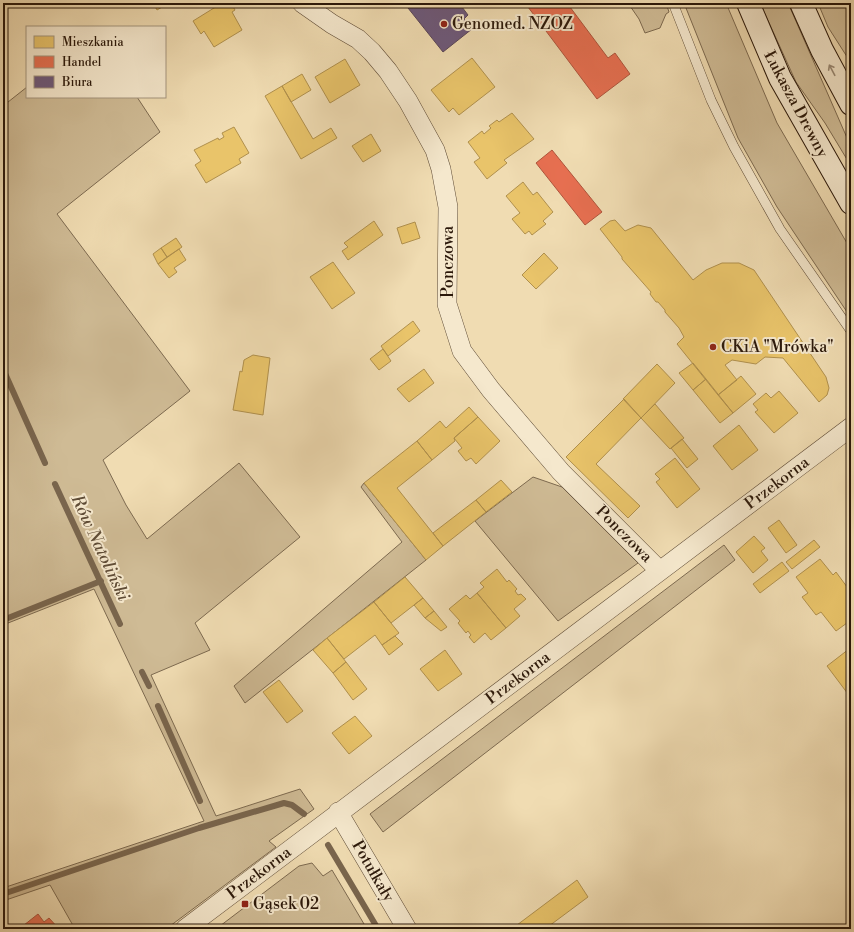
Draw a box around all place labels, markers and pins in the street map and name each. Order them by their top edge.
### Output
place label: Genomed. NZOZ [452,14,573,34]
marker: Genomed. NZOZ [439,19,449,29]
place label: CKiA "Mrówka" [721,337,834,357]
marker: CKiA "Mrówka" [708,342,718,352]
place label: Gąsek 02 [253,894,319,914]
marker: Gąsek 02 [240,899,250,909]

